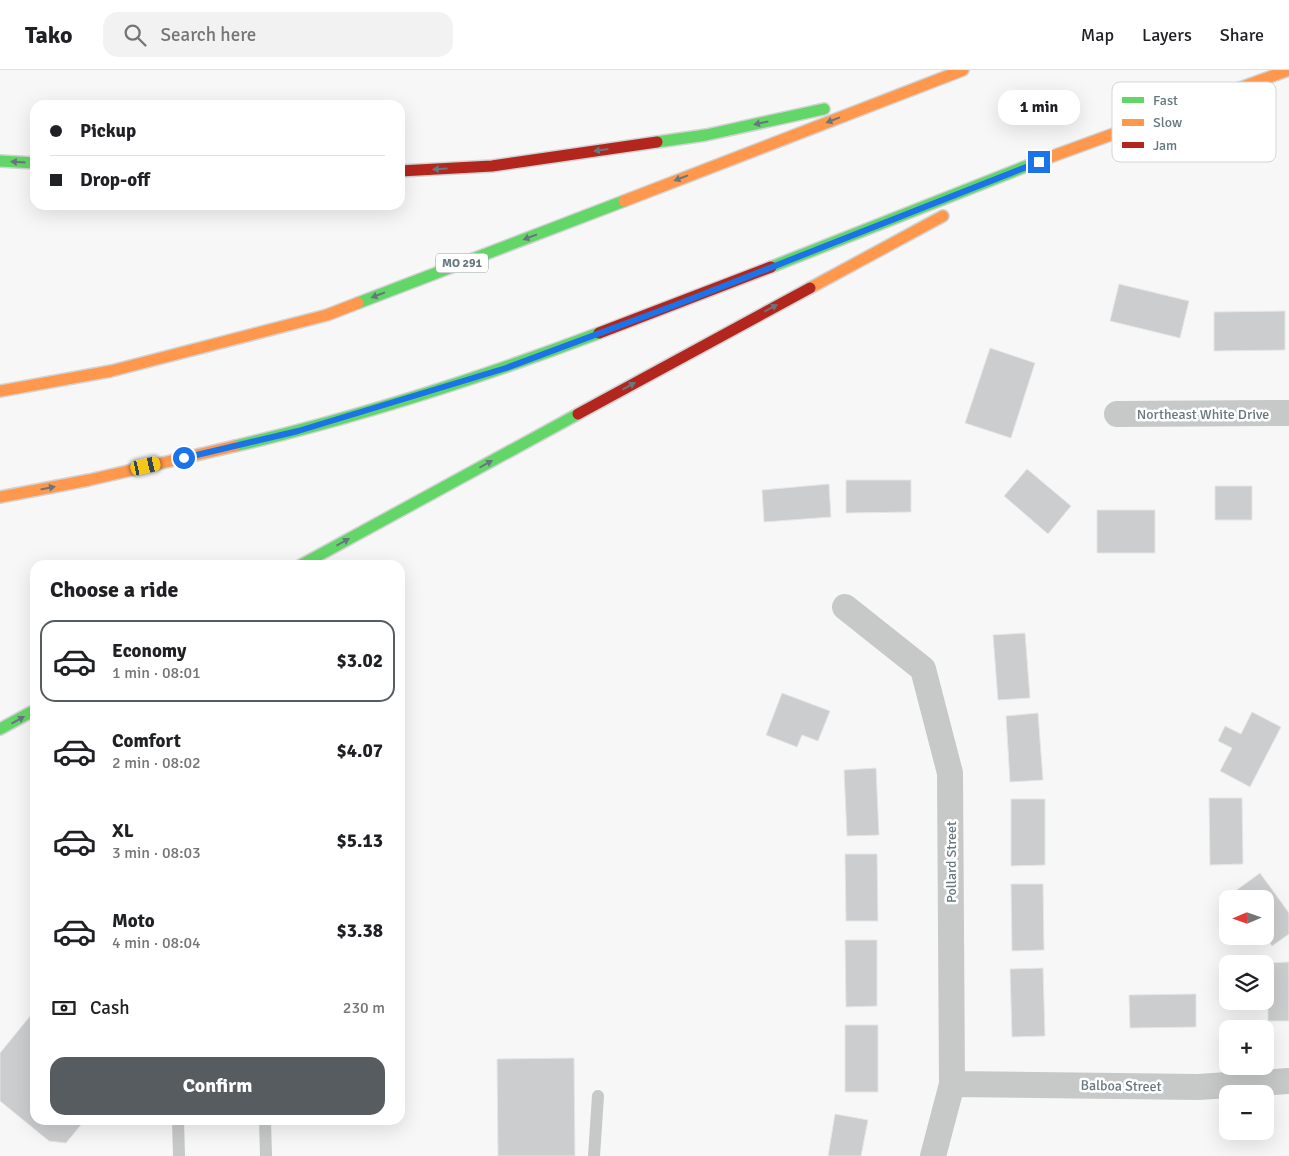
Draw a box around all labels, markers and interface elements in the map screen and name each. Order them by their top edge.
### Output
search box [103,12,453,57]
text: Tako [25,20,73,50]
icon: search [121,21,149,49]
text: Search here [161,23,256,47]
text: Map [1081,24,1114,46]
text: Layers [1142,24,1192,46]
text: Share [1220,24,1264,46]
legend [1112,82,1276,162]
callout: 1 min [998,89,1080,124]
text: Fast [1153,92,1178,109]
text: 1 min [1020,97,1058,117]
text: Slow [1153,114,1182,131]
one-way arrow [825,116,840,124]
text: Pickup [80,119,136,143]
one-way arrow [752,119,768,127]
text: Jam [1153,137,1177,154]
one-way arrow [592,146,608,154]
route end [1028,151,1050,173]
one-way arrow [9,158,25,166]
one-way arrow [431,165,447,173]
text: Drop-off [80,168,150,192]
one-way arrow [673,174,688,182]
one-way arrow [522,233,537,241]
road number: MO 291 [436,254,488,272]
one-way arrow [371,292,385,300]
one-way arrow [764,304,779,312]
one-way arrow [621,382,636,390]
street label: Northeast White Drive [1137,406,1269,423]
route start [173,447,195,469]
car [129,455,162,477]
one-way arrow [479,460,493,468]
one-way arrow [40,483,56,491]
one-way arrow [337,537,350,546]
text: Choose a ride [50,576,178,603]
icon: car [52,639,97,684]
text: Economy [112,639,186,663]
text: $3.02 [337,649,383,673]
text: 1 min · 08:01 [112,663,201,683]
one-way arrow [11,715,24,724]
icon: car [52,729,97,774]
text: Comfort [112,729,181,753]
text: $4.07 [337,739,383,763]
text: 2 min · 08:02 [112,753,201,773]
icon: car [52,819,97,864]
text: XL [112,819,134,843]
street label: Pollard Street [943,821,960,903]
text: $5.13 [337,829,383,853]
text: 3 min · 08:03 [112,843,201,863]
north arrow [1219,890,1274,945]
map controls [1219,890,1274,1140]
icon: car [52,909,97,954]
text: Moto [112,909,155,933]
text: $3.38 [337,919,383,943]
text: 4 min · 08:04 [112,933,201,953]
button: layers [1219,955,1274,1010]
icon: cash [50,994,78,1022]
text: Cash [90,996,130,1020]
text: 230 m [343,998,385,1018]
button: + [1219,1020,1274,1075]
button: Confirm [50,1057,385,1115]
street label: Balboa Street [1080,1077,1162,1095]
button: − [1219,1085,1274,1140]

